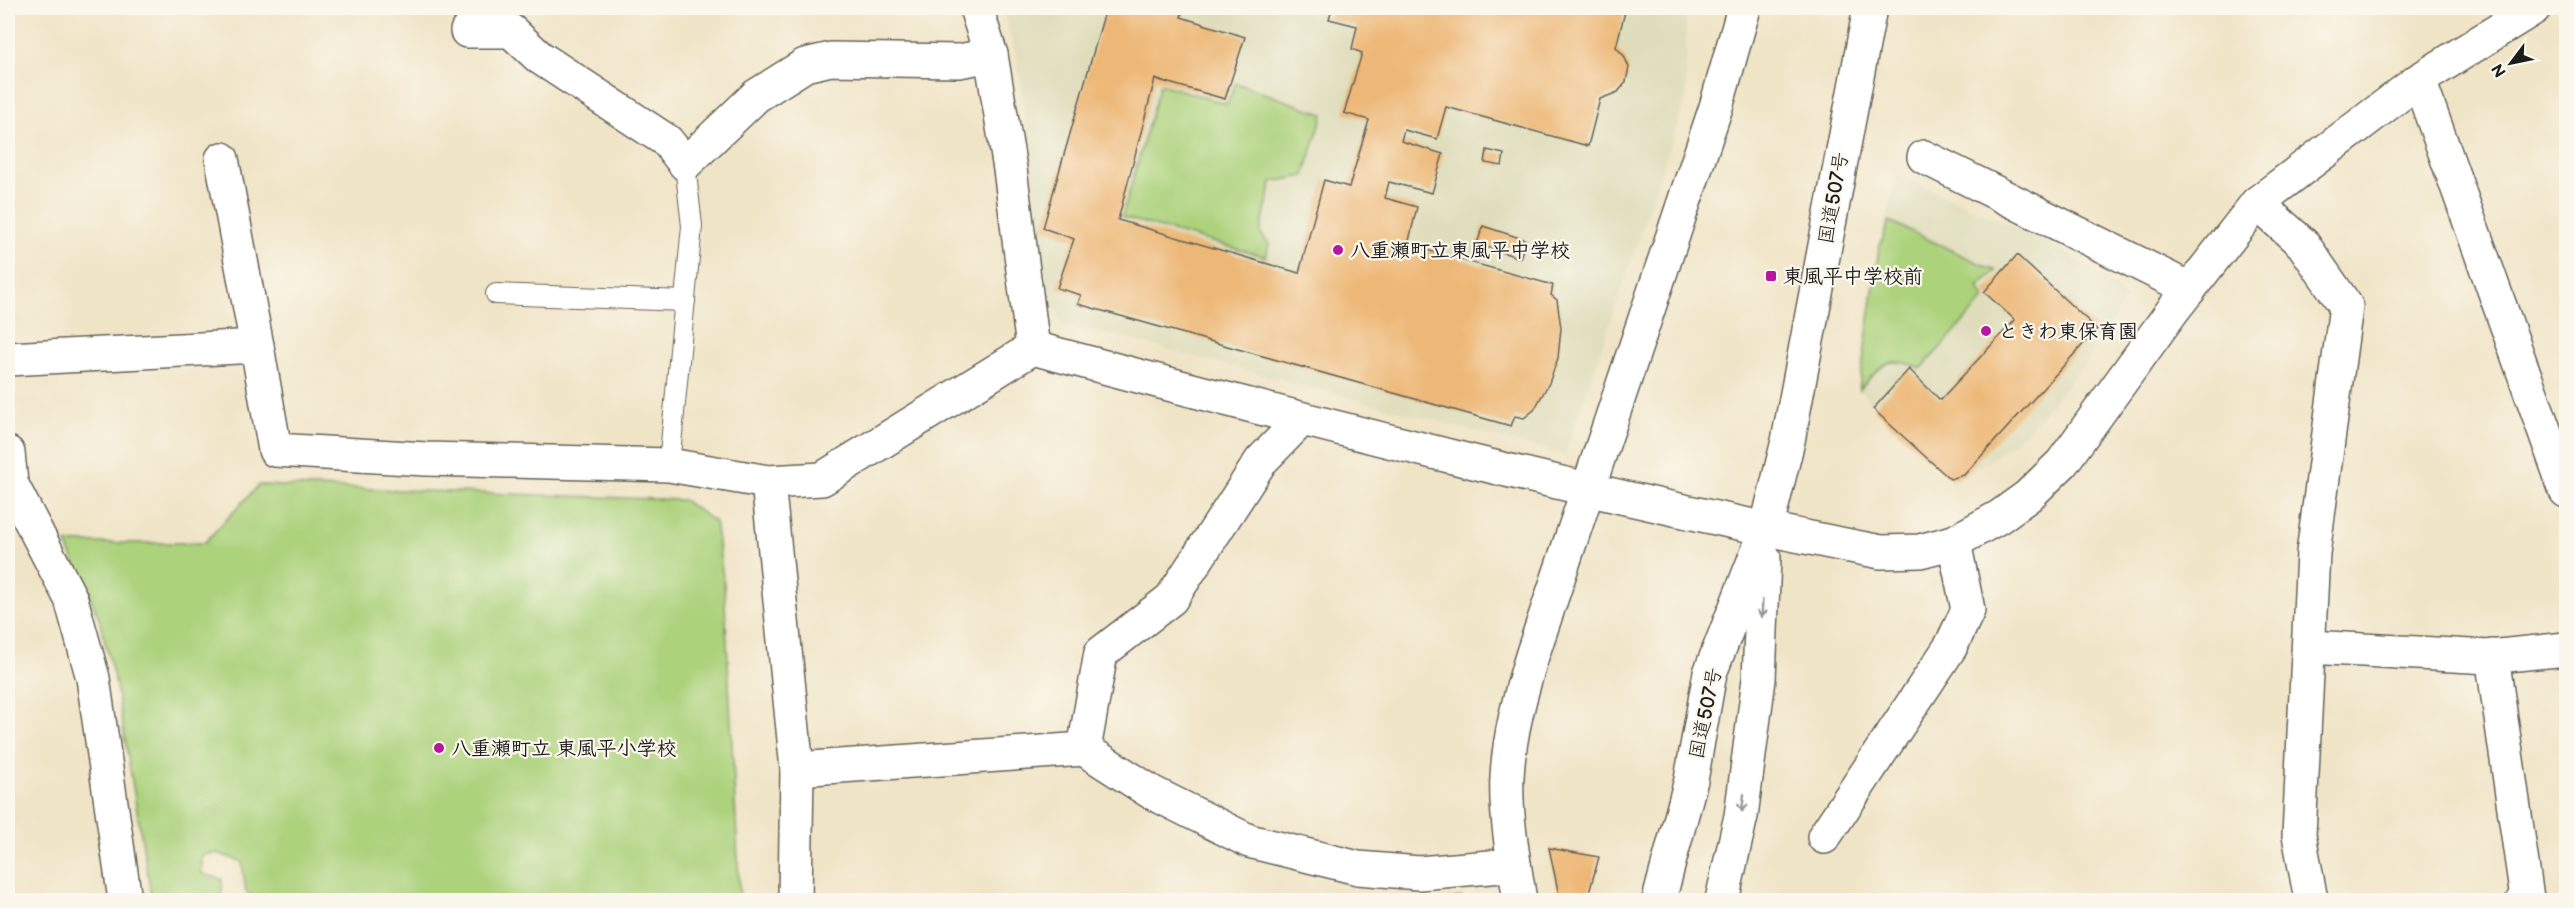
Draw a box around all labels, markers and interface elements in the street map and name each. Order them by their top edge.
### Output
north arrow [2481,33,2541,93]
text: N [2488,60,2511,80]
street label: 国道507号 [1814,150,1854,246]
place label: 八重瀬町立東風平中学校 [1350,239,1570,263]
marker: 八重瀬町立東風平中学校 [1331,243,1345,257]
place label: 東風平中学校前 [1783,265,1923,289]
marker: 東風平中学校前 [1764,269,1778,283]
place label: ときわ東保育園 [1998,320,2138,344]
marker: ときわ東保育園 [1979,324,1993,338]
one-way arrow [1757,598,1768,618]
street label: 国道507号 [1685,665,1727,761]
place label: 八重瀬町立 東風平小学校 [451,737,676,761]
marker: 八重瀬町立 東風平小学校 [432,741,446,755]
one-way arrow [1737,792,1748,812]

